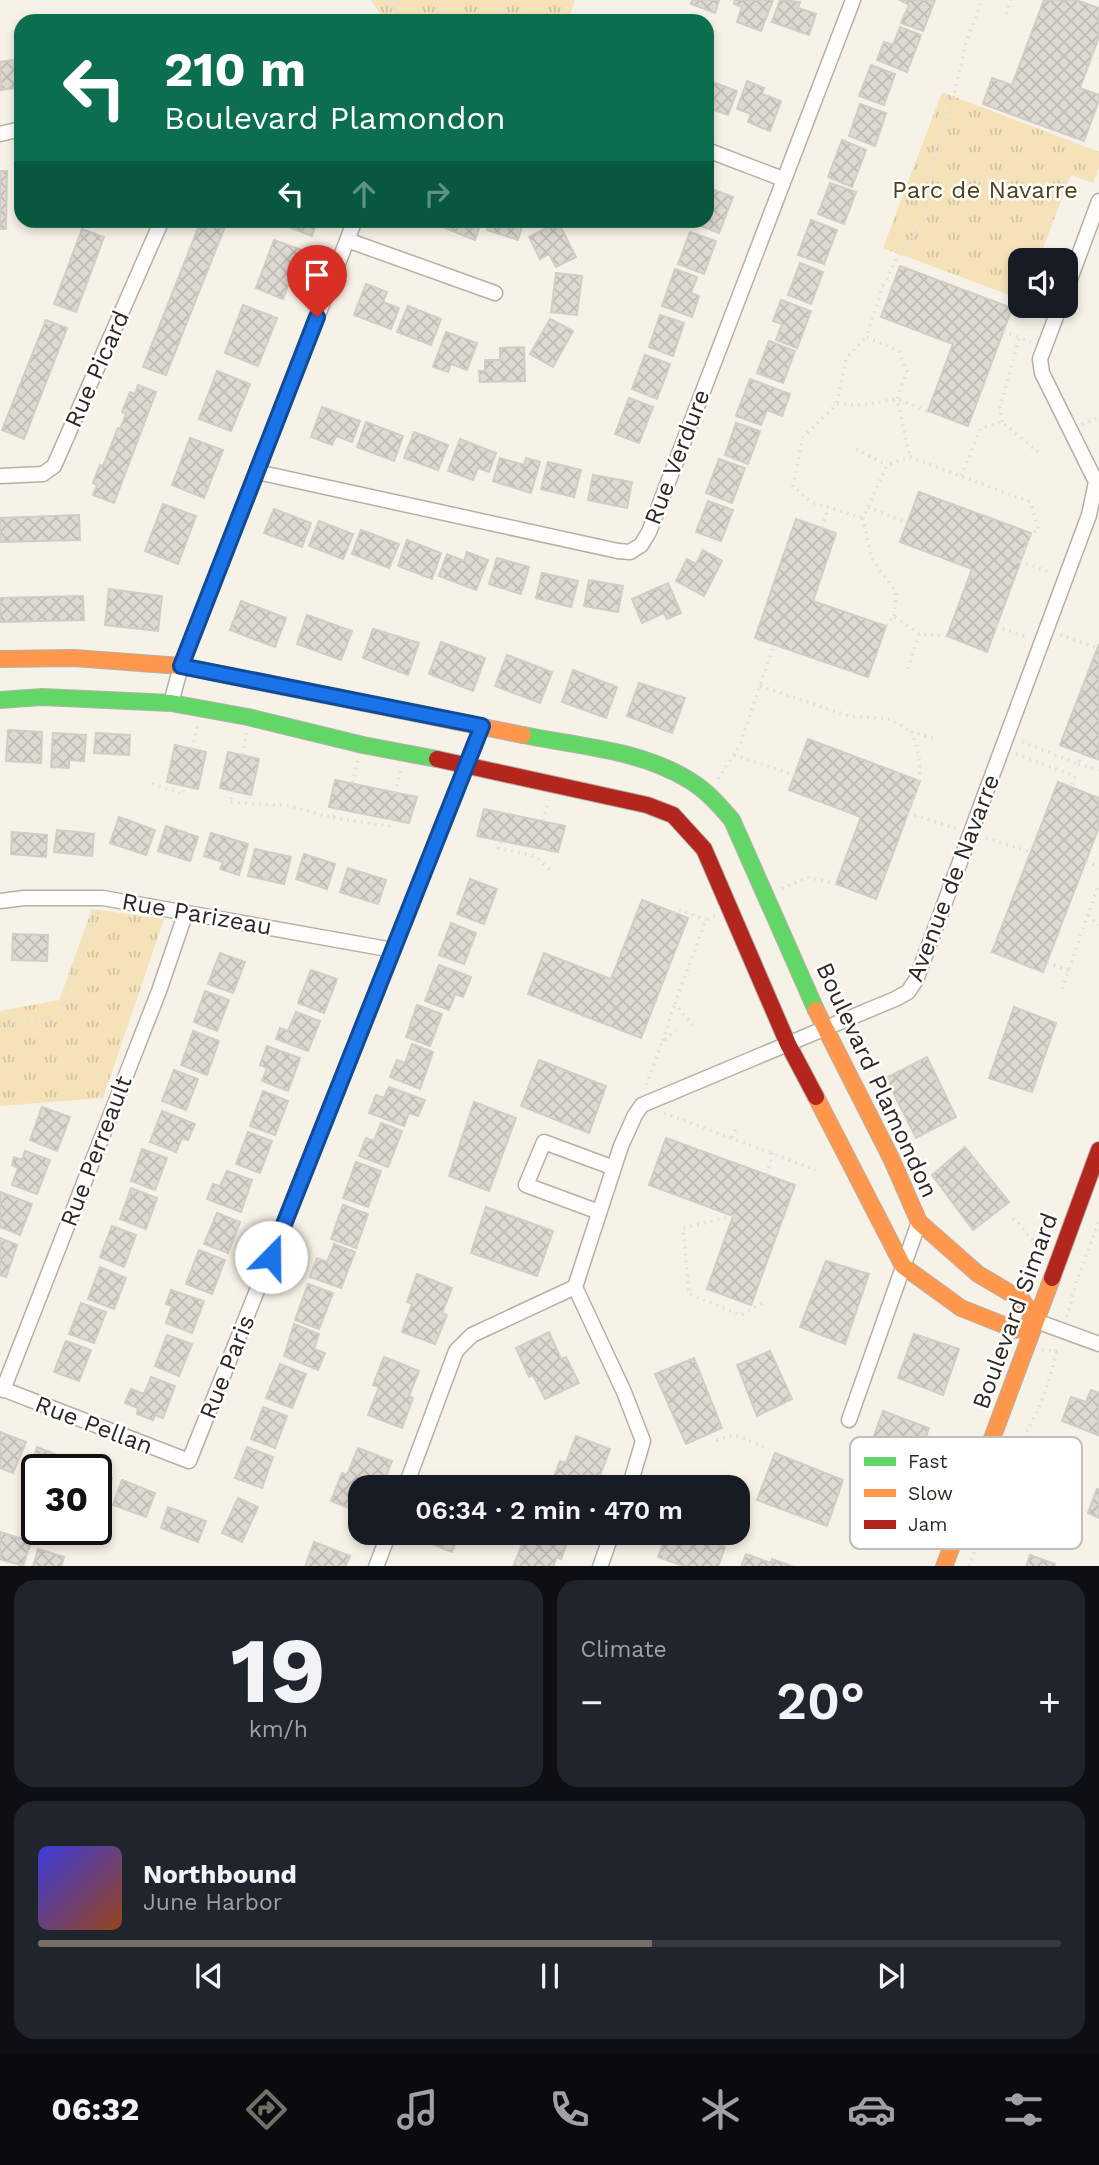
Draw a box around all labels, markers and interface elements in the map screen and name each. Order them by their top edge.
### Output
text: 210 m [164,40,306,98]
icon: left [49,42,140,133]
text: Boulevard Plamondon [164,99,506,137]
icon: left [272,175,310,213]
icon: ahead [345,175,383,213]
icon: right [418,175,456,213]
park label: Parc de Navarre [892,176,1078,204]
pin [287,245,347,317]
map controls [1008,248,1078,318]
button: sound [1008,248,1078,318]
icon: arrive [298,256,336,294]
street label: Rue Picard [59,306,135,432]
street label: Rue Verdure [638,385,716,529]
street label: Avenue de Navarre [901,770,1005,986]
street label: Rue Parizeau [120,887,274,941]
street label: Boulevard Plamondon [810,958,944,1202]
street label: Rue Perreault [54,1072,138,1230]
street label: Boulevard Simard [966,1209,1064,1413]
position arrow [234,1220,308,1294]
street label: Rue Paris [193,1311,261,1423]
street label: Rue Pellan [31,1390,157,1460]
legend [850,1437,1082,1549]
text: Fast [908,1450,947,1473]
speed limit sign: 30 [21,1454,112,1545]
text: Slow [908,1482,953,1505]
text: 06:34 · 2 min · 470 m [415,1495,683,1525]
text: Jam [908,1513,947,1536]
text: 19 [231,1617,326,1724]
text: Climate [581,1636,667,1663]
text: 20° [776,1671,865,1732]
text: − [581,1680,603,1724]
text: + [1038,1680,1061,1724]
text: km/h [249,1716,308,1743]
text: Northbound [143,1859,297,1889]
text: June Harbor [143,1889,282,1916]
icon: previous [190,1957,228,1995]
icon: pause [531,1957,569,1995]
icon: next [872,1957,910,1995]
icon: directions [242,2085,291,2134]
icon: music [393,2085,442,2134]
icon: phone [545,2085,594,2134]
icon: climate [696,2085,745,2134]
icon: car [847,2085,896,2134]
icon: filters [999,2085,1048,2134]
text: 06:32 [51,2090,139,2128]

